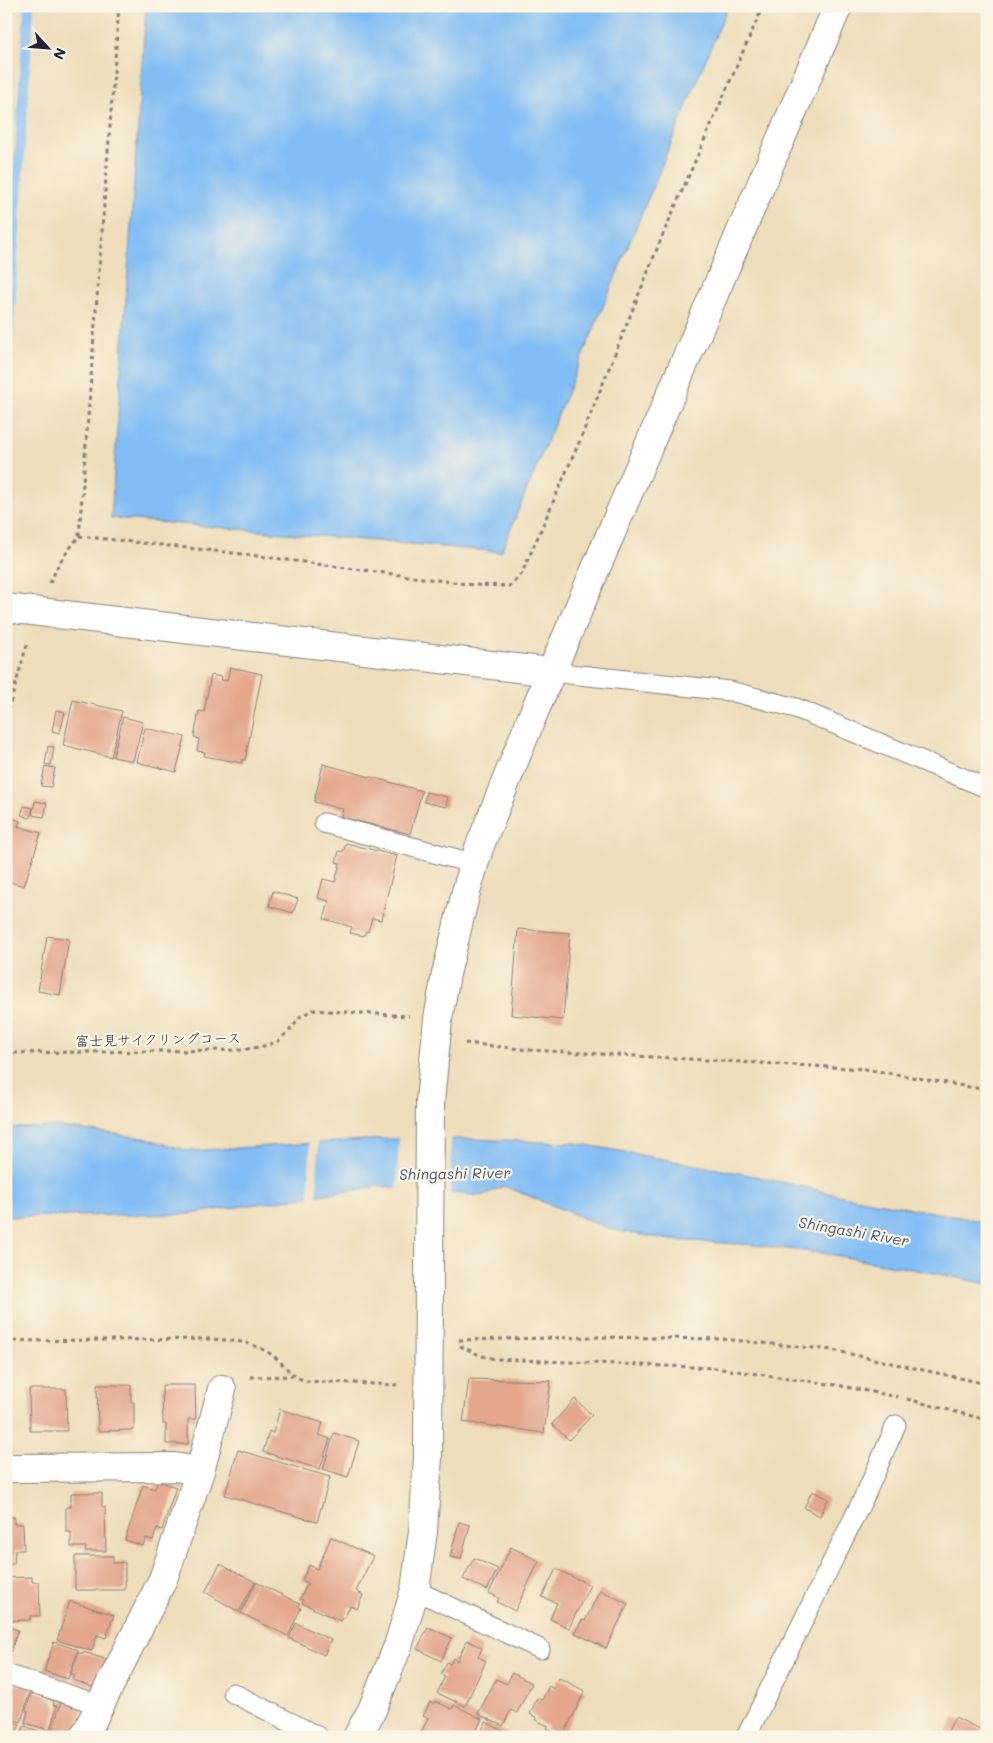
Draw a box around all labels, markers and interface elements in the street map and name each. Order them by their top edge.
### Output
north arrow [22,22,72,72]
text: N [49,45,71,63]
street label: 富士見サイクリングコース [75,1028,241,1050]
water label: Shingashi River [399,1162,512,1184]
water label: Shingashi River [797,1211,911,1251]

